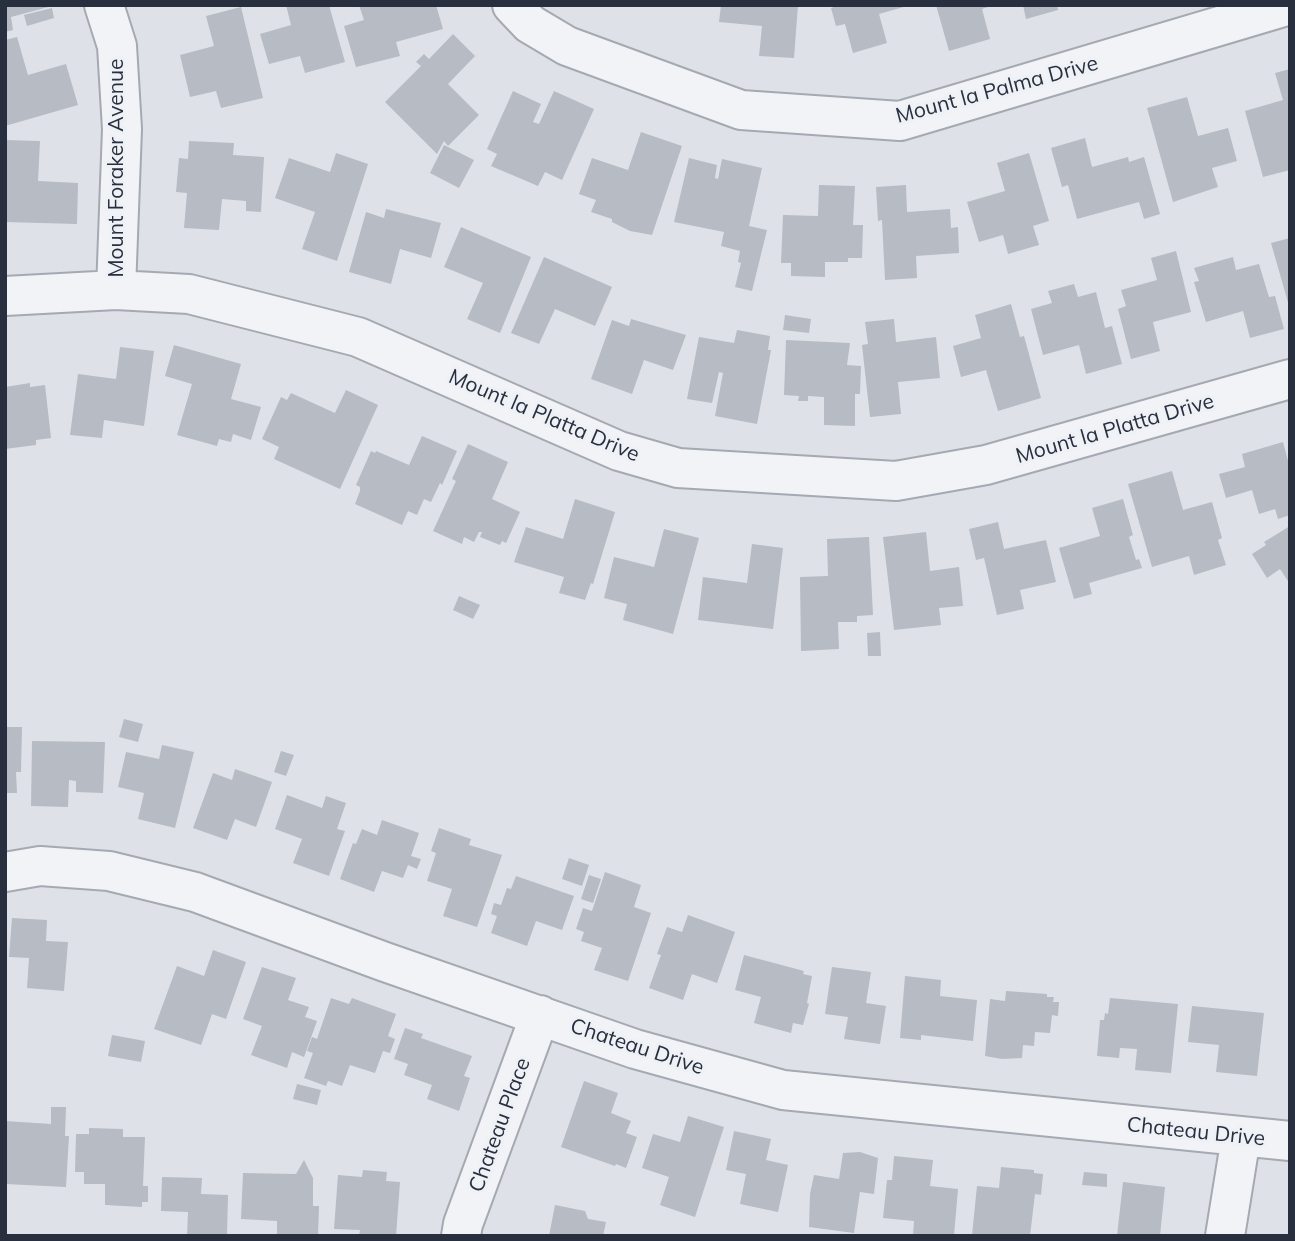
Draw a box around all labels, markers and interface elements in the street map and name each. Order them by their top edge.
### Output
street label: Mount la Palma Drive [893,51,1101,129]
street label: Mount Foraker Avenue [104,59,130,277]
street label: Mount la Platta Drive [445,364,643,468]
street label: Mount la Platta Drive [1013,389,1217,469]
street label: Chateau Drive [567,1014,707,1080]
street label: Chateau Place [464,1054,536,1196]
street label: Chateau Drive [1126,1112,1266,1152]

